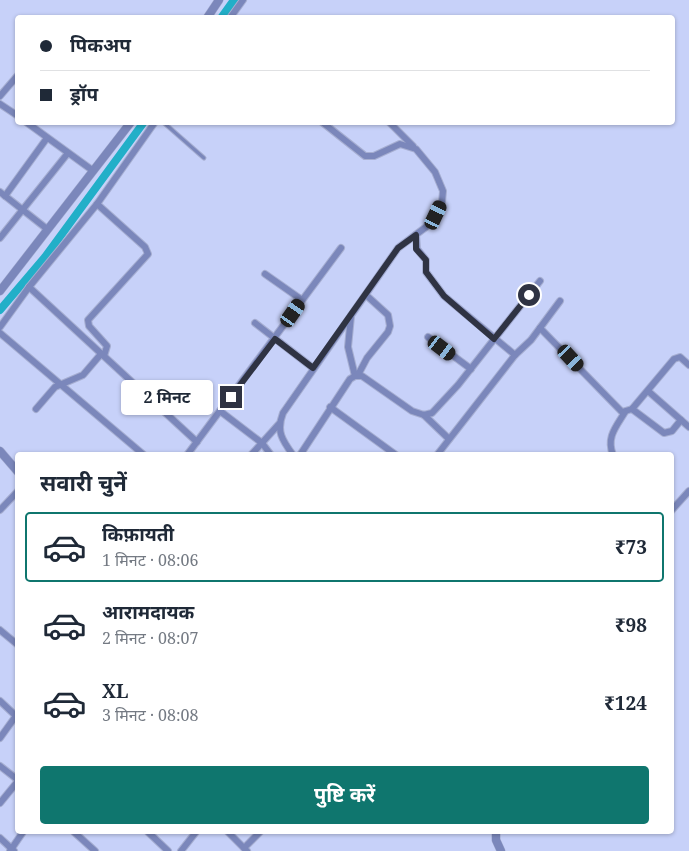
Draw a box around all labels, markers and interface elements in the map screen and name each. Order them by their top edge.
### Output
text: पिकअप [70,32,131,58]
text: ड्रॉप [70,81,98,107]
car [422,198,449,232]
route start [518,284,540,306]
car [278,296,307,330]
car [425,333,458,363]
car [555,342,586,374]
callout: 2 मिनट [121,380,214,414]
text: 2 मिनट [144,386,190,408]
route end [220,386,242,408]
text: सवारी चुनें [40,467,127,497]
text: किफ़ायती [102,521,174,547]
icon: car [42,525,87,570]
text: ₹73 [615,534,647,560]
text: 1 मिनट · 08:06 [102,549,198,571]
text: आरामदायक [102,599,194,625]
icon: car [42,603,87,648]
text: ₹98 [615,612,647,638]
text: 2 मिनट · 08:07 [102,627,198,649]
text: XL [102,678,128,704]
icon: car [42,681,87,726]
text: ₹124 [604,690,647,716]
text: 3 मिनट · 08:08 [102,704,198,726]
button: पुष्टि करें [40,766,649,824]

